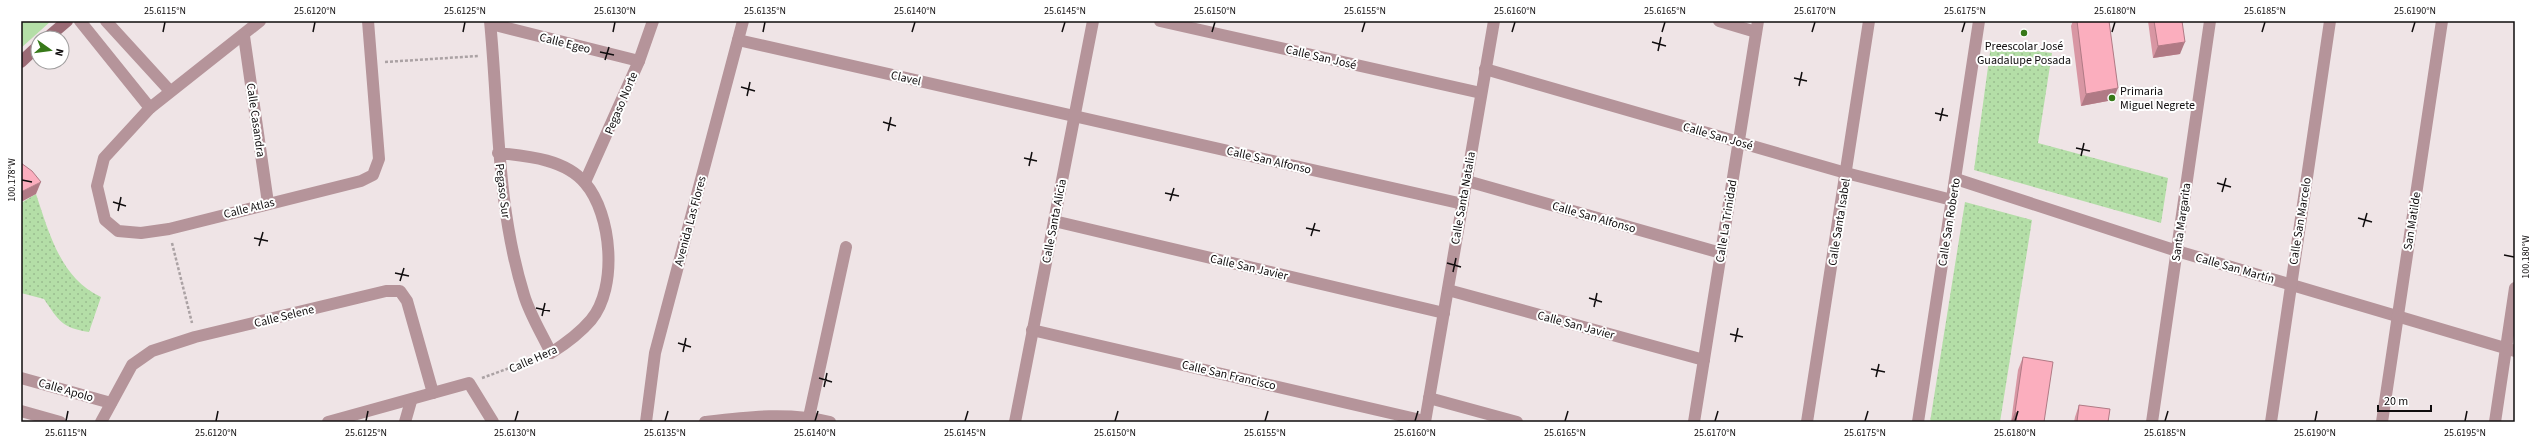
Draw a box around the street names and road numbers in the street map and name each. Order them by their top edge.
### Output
street label: Calle Egeo [538,29,592,58]
street label: Calle San José [1284,41,1358,74]
street label: Clavel [889,67,923,90]
street label: Pegaso Norte [601,69,642,137]
street label: Calle Casandra [242,82,269,158]
street label: Calle San José [1681,118,1755,155]
street label: Calle San Alfonso [1225,142,1313,178]
street label: Calle Santa Natalia [1447,150,1480,246]
street label: Pegaso Sur [491,163,514,220]
street label: Avenida Las Flores [670,174,711,268]
street label: Calle San Marcelo [2285,176,2316,266]
street label: Calle Santa Alicia [1038,177,1071,265]
street label: Calle Santa Isabel [1824,177,1855,267]
street label: Calle San Roberto [1934,177,1965,267]
street label: Calle La Trinidad [1712,178,1741,264]
street label: Santa Margarita [2168,182,2195,262]
street label: San Matilde [2400,191,2425,251]
street label: Calle Atlas [222,194,276,223]
street label: Calle San Alfonso [1550,197,1638,238]
street label: Calle San Martín [2193,249,2276,288]
street label: Calle San Javier [1208,250,1290,285]
street label: Calle Selene [252,301,316,332]
street label: Calle San Javier [1535,307,1617,344]
street label: Calle Hera [506,341,560,378]
street label: Calle San Francisco [1180,356,1278,395]
street label: Calle Apolo [36,375,95,406]

